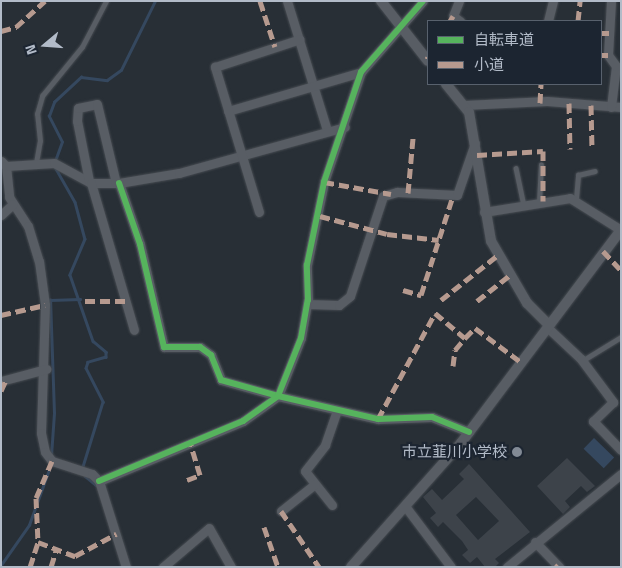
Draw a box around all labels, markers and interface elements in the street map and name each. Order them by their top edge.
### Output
north arrow [20,20,70,70]
legend [427,20,602,85]
text: 自転車道 [474,28,534,51]
text: N [19,42,42,58]
text: 小道 [474,53,504,76]
place label: 市立韮川小学校 [402,443,507,461]
marker: 市立韮川小学校 [511,446,523,458]

